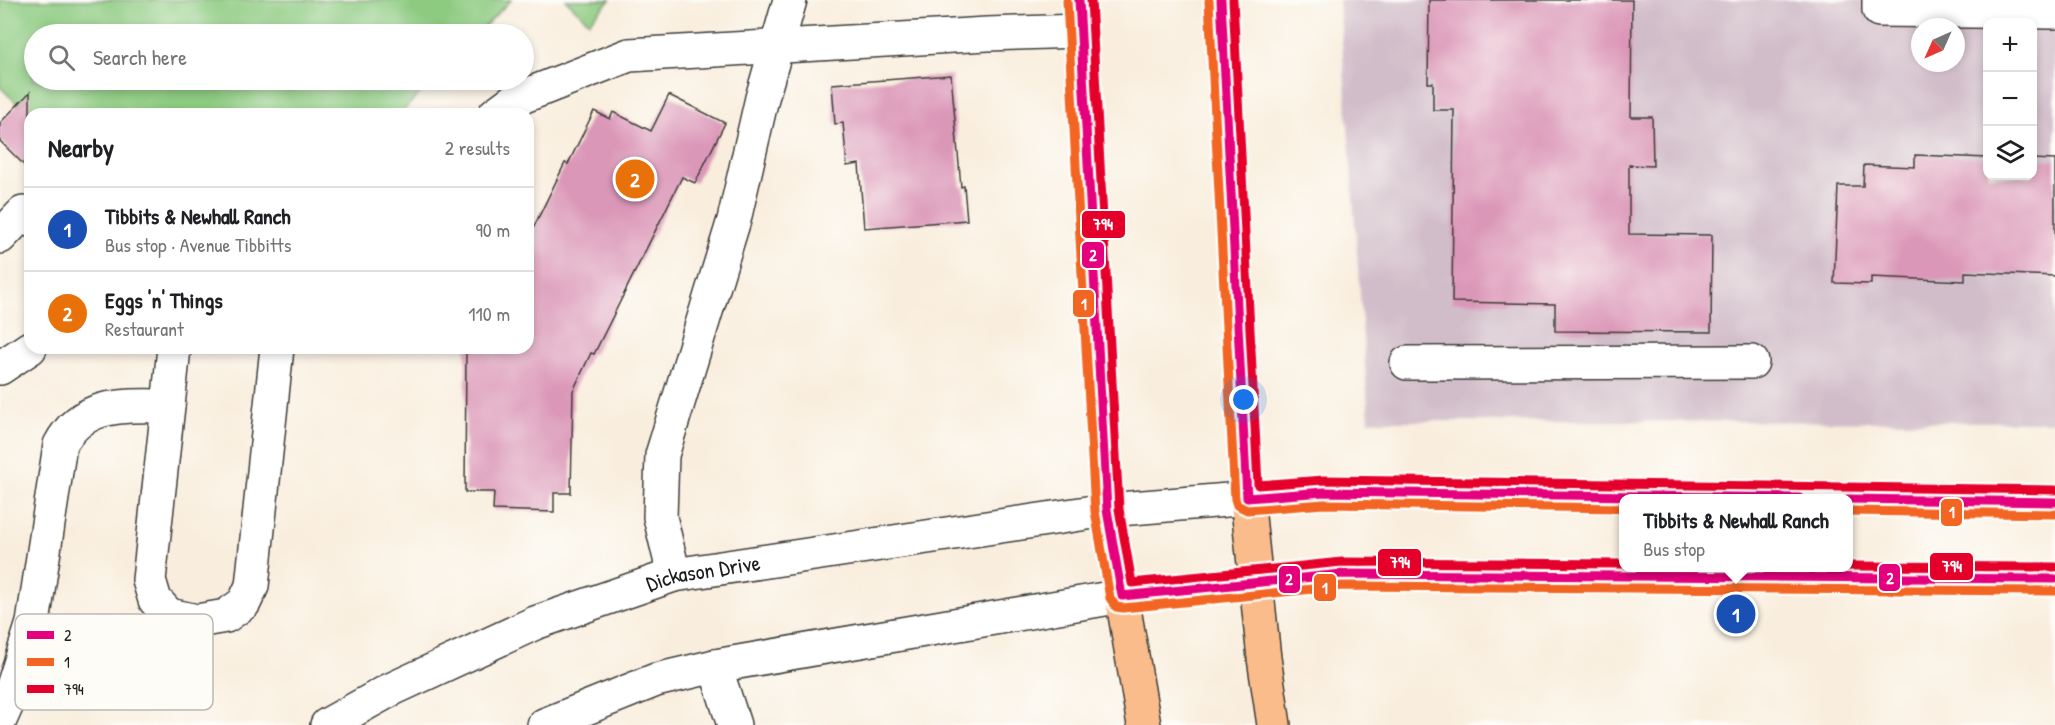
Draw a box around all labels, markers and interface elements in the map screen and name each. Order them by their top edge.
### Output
north arrow [1911,18,1965,72]
map controls [1983,18,2037,180]
button: + [1983,18,2037,72]
search box [24,24,534,90]
icon: search [45,41,78,74]
text: Search here [93,42,187,72]
button: − [1983,72,2037,126]
button: layers [1983,126,2037,180]
text: Nearby [48,130,114,165]
text: 2 results [445,134,510,161]
pin: 2 [616,156,654,201]
text: Tibbits & Newhall Ranch [105,201,290,231]
line badge: 794 [1081,210,1126,239]
text: 794 [1092,213,1113,235]
text: 1 [64,216,71,243]
text: 90 m [476,216,510,243]
text: Bus stop · Avenue Tibbitts [105,231,291,258]
line badge: 2 [1081,241,1105,269]
text: 2 [1089,244,1097,266]
text: Eggs 'n' Things [105,285,223,315]
line badge: 1 [1072,289,1095,318]
text: 1 [1081,293,1087,315]
text: 2 [63,300,72,327]
text: 110 m [468,300,510,327]
text: Restaurant [105,315,184,342]
your location [1229,385,1258,414]
popup [1619,494,1853,572]
line badge: 1 [1940,498,1963,527]
text: 1 [1949,501,1955,523]
text: Tibbits & Newhall Ranch [1643,505,1829,535]
text: Bus stop [1643,535,1705,562]
street label: Dickason Drive [642,547,762,599]
line badge: 794 [1377,548,1422,577]
text: 794 [1389,551,1410,573]
line badge: 794 [1929,552,1974,581]
text: 794 [1941,555,1962,577]
line badge: 2 [1878,563,1901,592]
line badge: 2 [1278,565,1301,594]
text: 2 [1886,567,1894,589]
text: 2 [1285,568,1293,590]
line badge: 1 [1313,573,1337,602]
text: 1 [1322,577,1328,599]
pin: 1 [1716,592,1756,636]
legend [15,614,213,710]
text: 2 [64,624,72,646]
text: 1 [64,651,70,673]
text: 794 [64,678,84,700]

